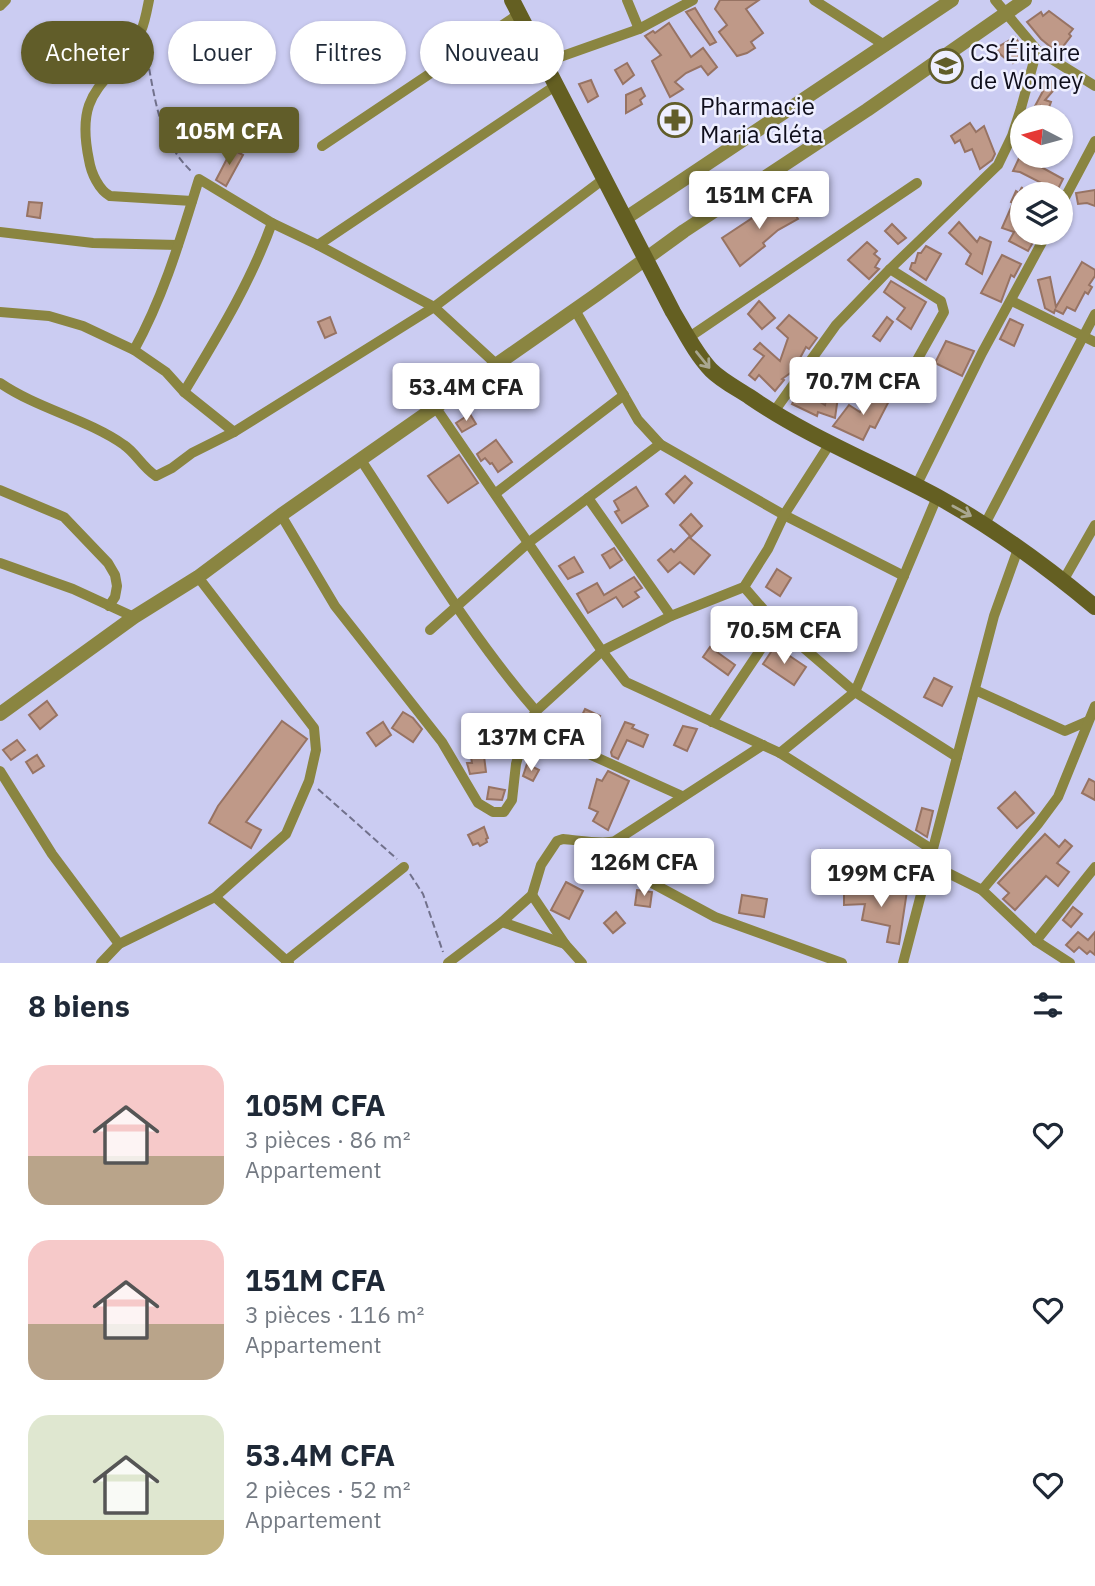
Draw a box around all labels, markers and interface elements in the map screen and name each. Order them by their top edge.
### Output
chip: Acheter [21,21,154,84]
chip: Louer [168,21,276,84]
chip: Filtres [290,21,406,84]
chip: Nouveau [420,21,564,84]
place label: CS Élitaire de Womey [970,36,1083,96]
school or university icon: CS Élitaire de Womey [927,47,965,85]
place label: Pharmacie Maria Gléta [700,90,823,150]
pharmacy icon: Pharmacie Maria Gléta [656,101,694,139]
north arrow [1010,105,1073,168]
map controls [1010,105,1073,245]
pin: 105M CFA [157,108,301,167]
text: 105M CFA [175,115,283,145]
pin: 151M CFA [687,172,831,231]
text: 151M CFA [705,179,813,209]
button: layers [1010,182,1073,245]
one-way arrow [695,350,711,368]
pin: 70.7M CFA [783,358,943,417]
pin: 53.4M CFA [386,364,546,423]
text: 70.7M CFA [806,365,920,395]
text: 53.4M CFA [409,371,523,401]
one-way arrow [951,504,971,518]
pin: 70.5M CFA [704,606,864,666]
text: 70.5M CFA [727,614,841,644]
pin: 137M CFA [459,714,603,773]
text: 137M CFA [477,721,585,751]
pin: 126M CFA [572,838,716,898]
text: 126M CFA [590,846,698,876]
pin: 199M CFA [809,850,953,909]
text: 199M CFA [827,857,935,887]
text: 8 biens [28,986,130,1025]
icon: filters [1029,986,1067,1024]
text: 105M CFA [245,1085,386,1124]
icon: home [84,1093,168,1177]
icon: heart [1029,1116,1067,1154]
text: 3 pièces · 86 m² [245,1124,411,1154]
text: Appartement [245,1154,382,1184]
text: 151M CFA [245,1260,386,1299]
icon: home [84,1268,168,1352]
icon: heart [1029,1291,1067,1329]
text: 3 pièces · 116 m² [245,1299,424,1329]
text: Appartement [245,1329,382,1359]
text: 53.4M CFA [245,1435,395,1474]
icon: home [84,1443,168,1527]
icon: heart [1029,1466,1067,1504]
text: 2 pièces · 52 m² [245,1474,411,1504]
text: Appartement [245,1504,382,1534]

